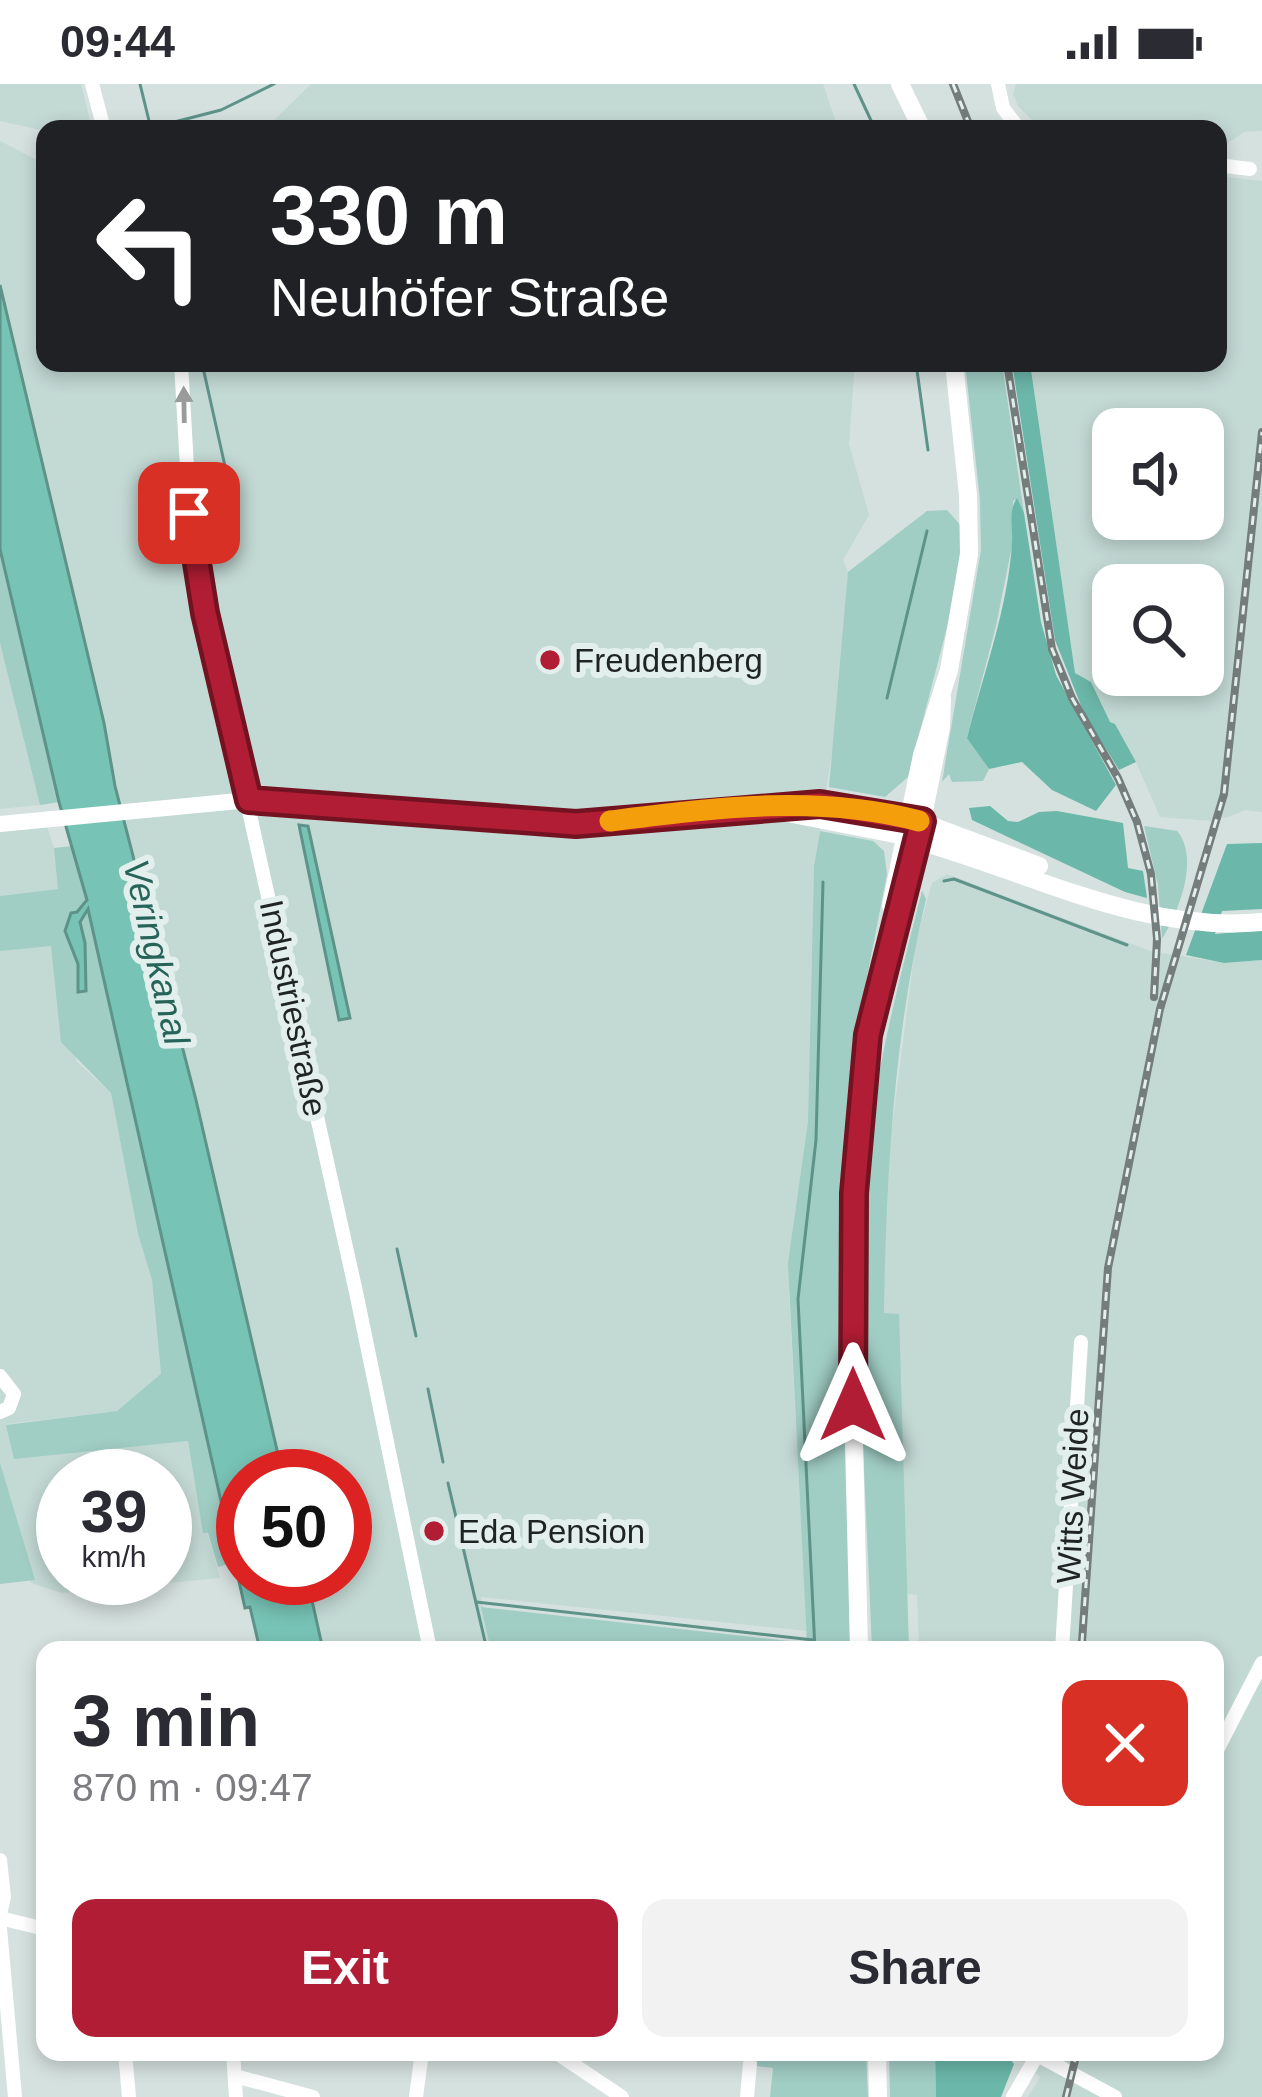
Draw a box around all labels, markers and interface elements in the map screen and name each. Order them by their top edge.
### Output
text: 09:44 [60,16,175,67]
icon: left [72,168,228,324]
text: 330 m [270,168,508,262]
text: Neuhöfer Straße [270,267,669,327]
one-way arrow [174,385,193,423]
map controls [1092,408,1224,696]
button: sound [1092,408,1224,540]
pin [138,462,240,564]
icon: arrive [156,480,222,546]
button: search [1092,564,1224,696]
place label: Freudenberg [574,642,763,679]
marker: Freudenberg [537,647,563,673]
water label: Veringkanal [115,856,198,1050]
street label: Industriestraße [253,897,334,1120]
position arrow [790,1342,916,1468]
street label: Witts Weide [1049,1407,1096,1585]
speed limit sign: 50 [216,1449,372,1605]
text: 39 [81,1478,147,1545]
place label: Eda Pension [458,1513,645,1550]
marker: Eda Pension [421,1518,447,1544]
text: km/h [81,1540,147,1573]
button: close [1062,1680,1188,1806]
text: 3 min [72,1681,260,1761]
text: 870 m · 09:47 [72,1766,313,1809]
button: Exit [72,1899,618,2037]
button: Share [642,1899,1188,2037]

